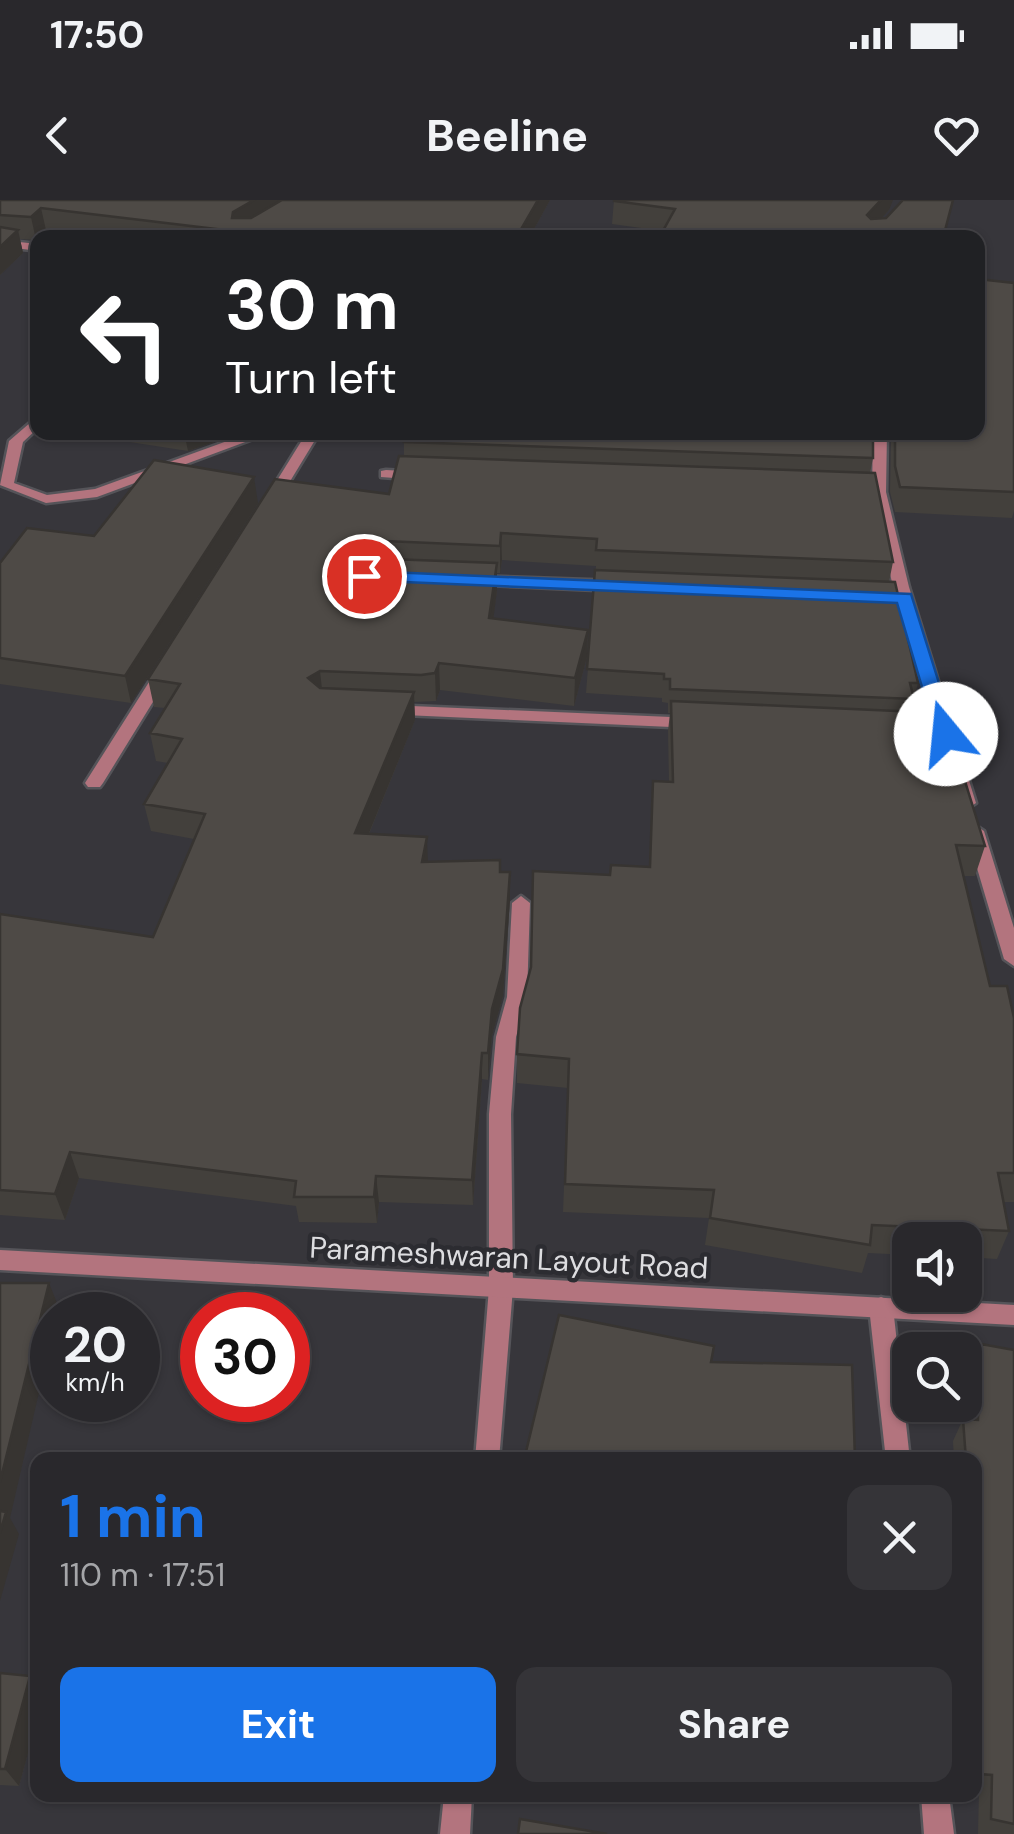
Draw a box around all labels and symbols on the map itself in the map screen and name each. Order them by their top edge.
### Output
pin [322,534,407,619]
position arrow [894,682,998,786]
street label: Parameshwaran Layout Road [309,1228,709,1287]
speed limit sign: 30 [180,1292,310,1422]

